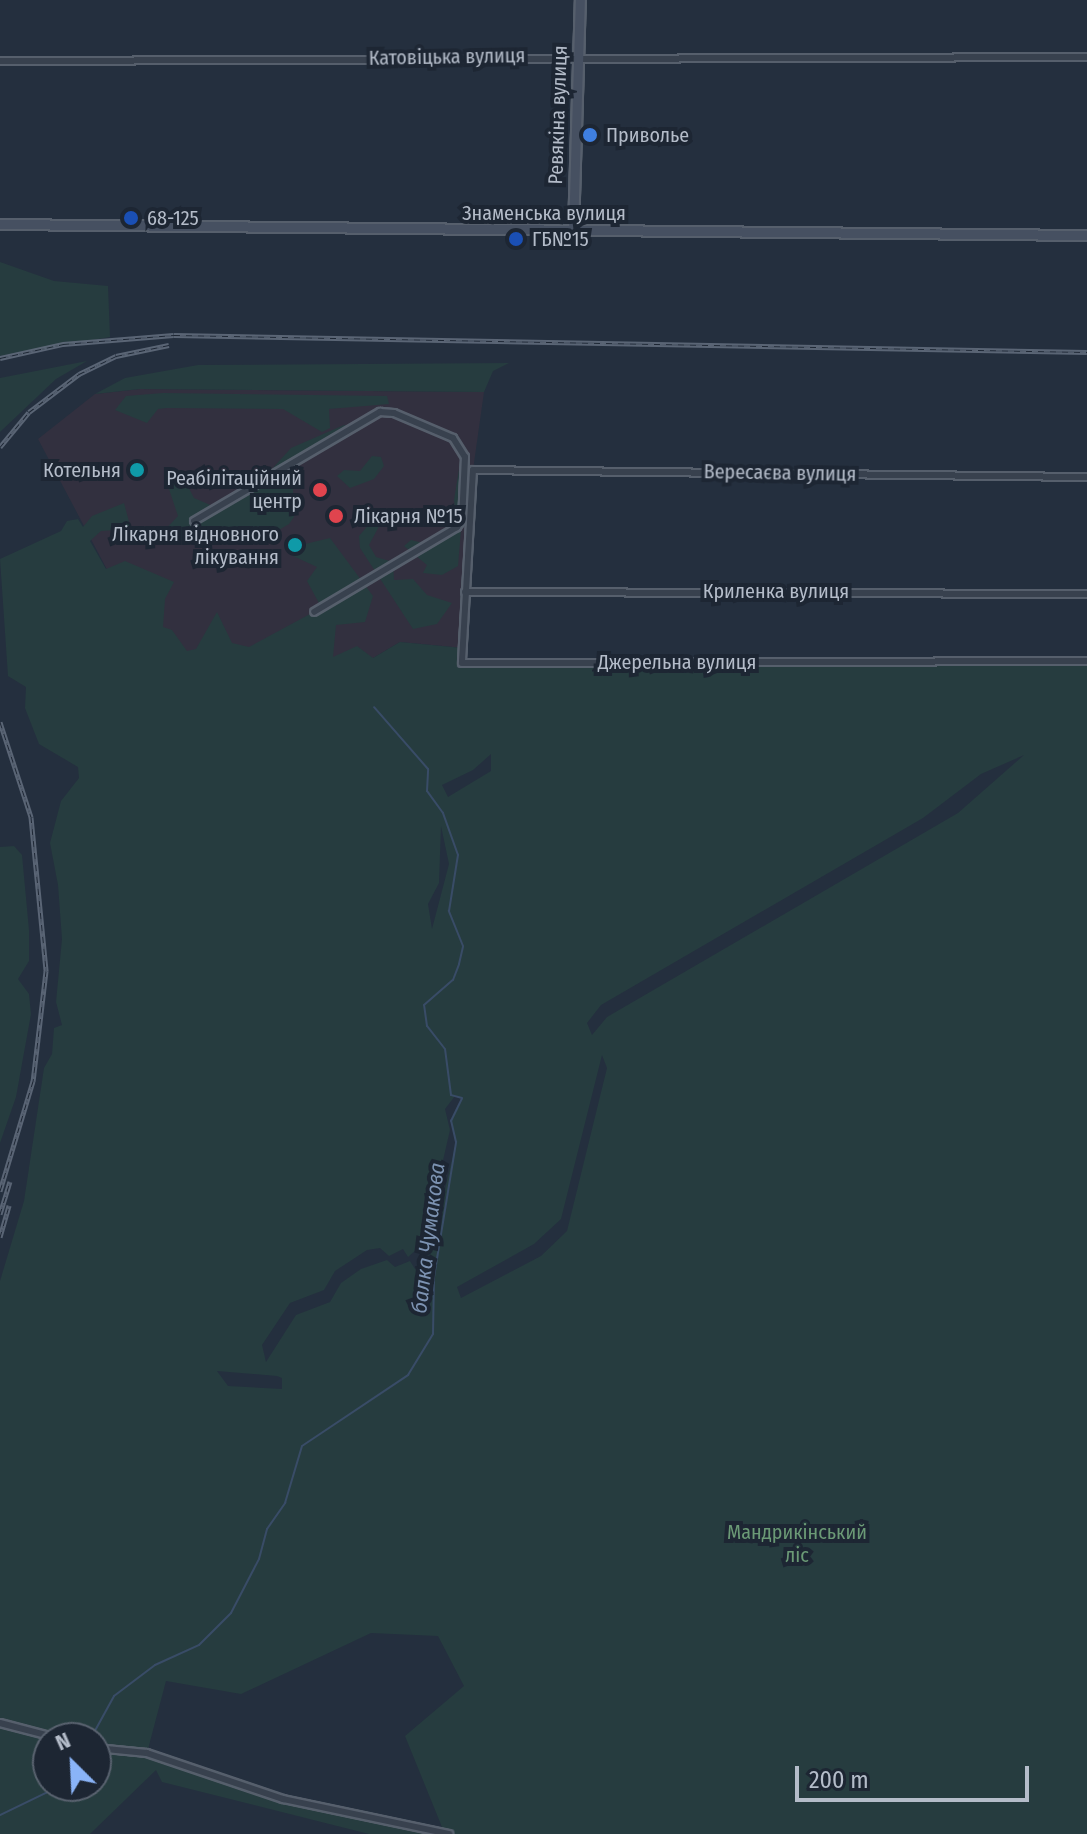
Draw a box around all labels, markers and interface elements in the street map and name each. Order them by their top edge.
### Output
street label: Катовіцька вулиця [369,44,525,70]
street label: Ревякіна вулиця [544,45,572,185]
place label: Приволье [606,123,689,147]
marker: Приволье [581,126,599,144]
street label: Знаменська вулиця [462,201,626,225]
place label: 68-125 [147,206,199,230]
marker: 68-125 [122,209,140,227]
place label: ГБ№15 [532,227,589,251]
marker: ГБ№15 [507,230,525,248]
place label: Котельня [43,458,121,482]
street label: Вересаєва вулиця [704,460,856,486]
marker: Котельня [128,461,146,479]
place label: Реабілітаційний центр [166,466,302,513]
marker: Реабілітаційний центр [309,479,331,501]
place label: Лікарня №15 [354,504,463,528]
marker: Лікарня №15 [325,505,347,527]
place label: Лікарня відновного лікування [112,522,279,569]
marker: Лікарня відновного лікування [286,536,304,554]
street label: Криленка вулиця [703,579,849,603]
street label: Джерельна вулиця [598,650,756,674]
water label: балка Чумакова [406,1161,450,1315]
park label: Мандрикінський ліс [727,1521,867,1568]
north arrow [32,1722,112,1802]
text: N [51,1726,74,1756]
scale bar [799,1750,1033,1800]
text: 200 m [809,1766,869,1794]

